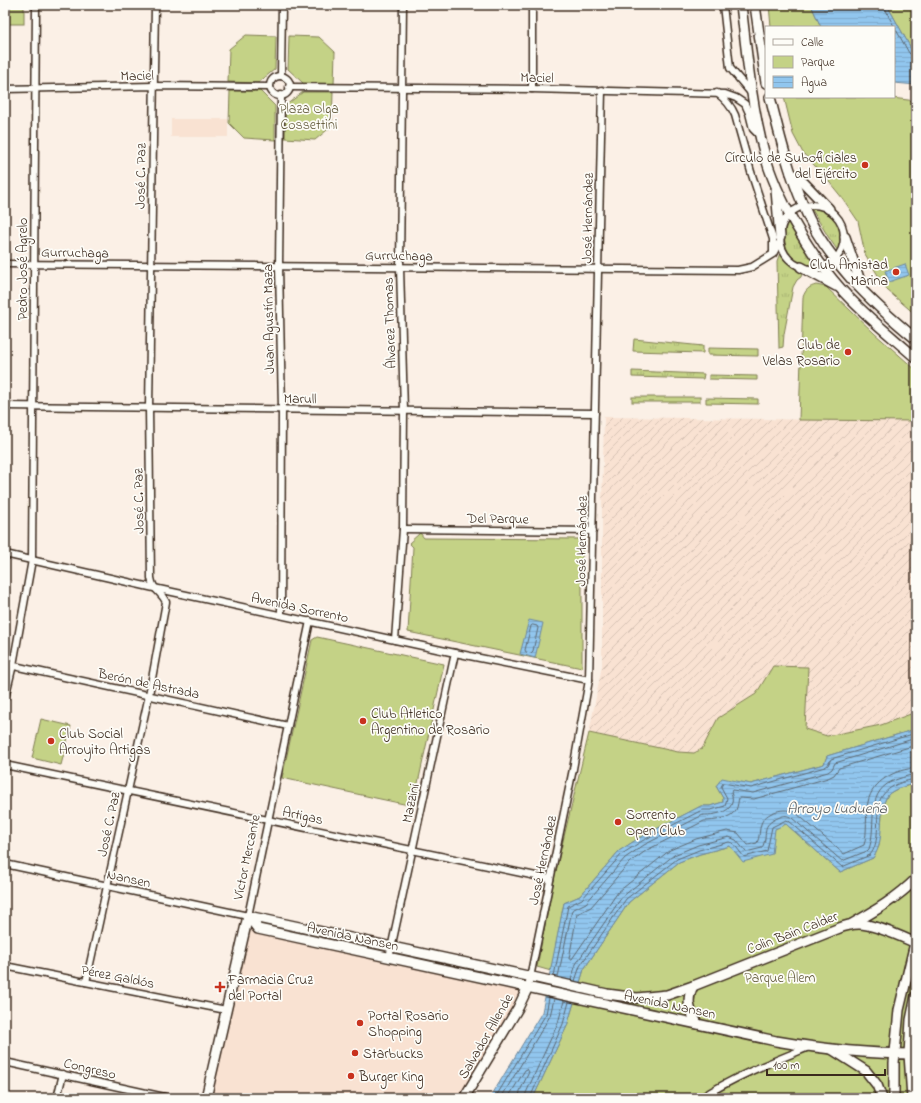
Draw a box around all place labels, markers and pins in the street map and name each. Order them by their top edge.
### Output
place label: Círculo de Suboficiales del Ejército [725,148,857,185]
marker: Círculo de Suboficiales del Ejército [860,160,870,170]
place label: Club Amistad Marina [810,255,888,292]
marker: Club Amistad Marina [891,267,901,277]
place label: Club de Velas Rosario [762,335,841,372]
marker: Club de Velas Rosario [843,347,853,357]
place label: Club Atletico Argentino de Rosario [371,704,490,742]
marker: Club Atletico Argentino de Rosario [358,716,368,726]
place label: Club Social Arroyito Artigas [59,724,151,762]
marker: Club Social Arroyito Artigas [46,736,56,746]
place label: Sorrento Open Club [626,805,685,842]
marker: Sorrento Open Club [613,817,623,827]
place label: Farmacia Cruz del Portal [227,970,313,1007]
marker: Farmacia Cruz del Portal [215,982,225,992]
place label: Portal Rosario Shopping [368,1006,449,1044]
marker: Portal Rosario Shopping [355,1018,365,1028]
place label: Starbucks [363,1044,423,1065]
marker: Starbucks [350,1048,360,1058]
place label: Burger King [358,1067,424,1089]
marker: Burger King [346,1071,356,1081]

